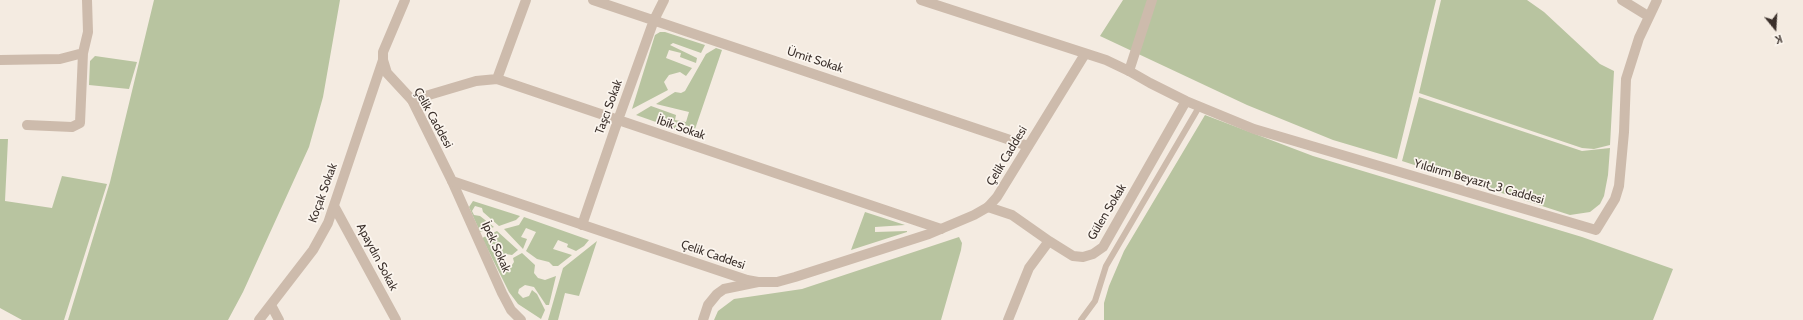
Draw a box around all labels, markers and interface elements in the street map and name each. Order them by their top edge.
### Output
north arrow [1755,8,1795,48]
text: K [1773,32,1784,47]
street label: Ümit Sokak [785,44,845,76]
street label: Taşcı Sokak [592,78,626,136]
street label: Çelik Caddesi [410,85,456,151]
street label: İbik Sokak [655,113,707,143]
street label: Çelik Caddesi [984,124,1030,188]
street label: Yıldırım Beyazıt_3 Caddesi [1412,157,1546,207]
street label: Koçak Sokak [306,161,340,225]
street label: Gülen Sokak [1085,181,1129,243]
street label: İpek Sokak [478,219,514,275]
street label: Apaydın Sokak [353,221,401,293]
street label: Çelik Caddesi [679,237,747,273]

